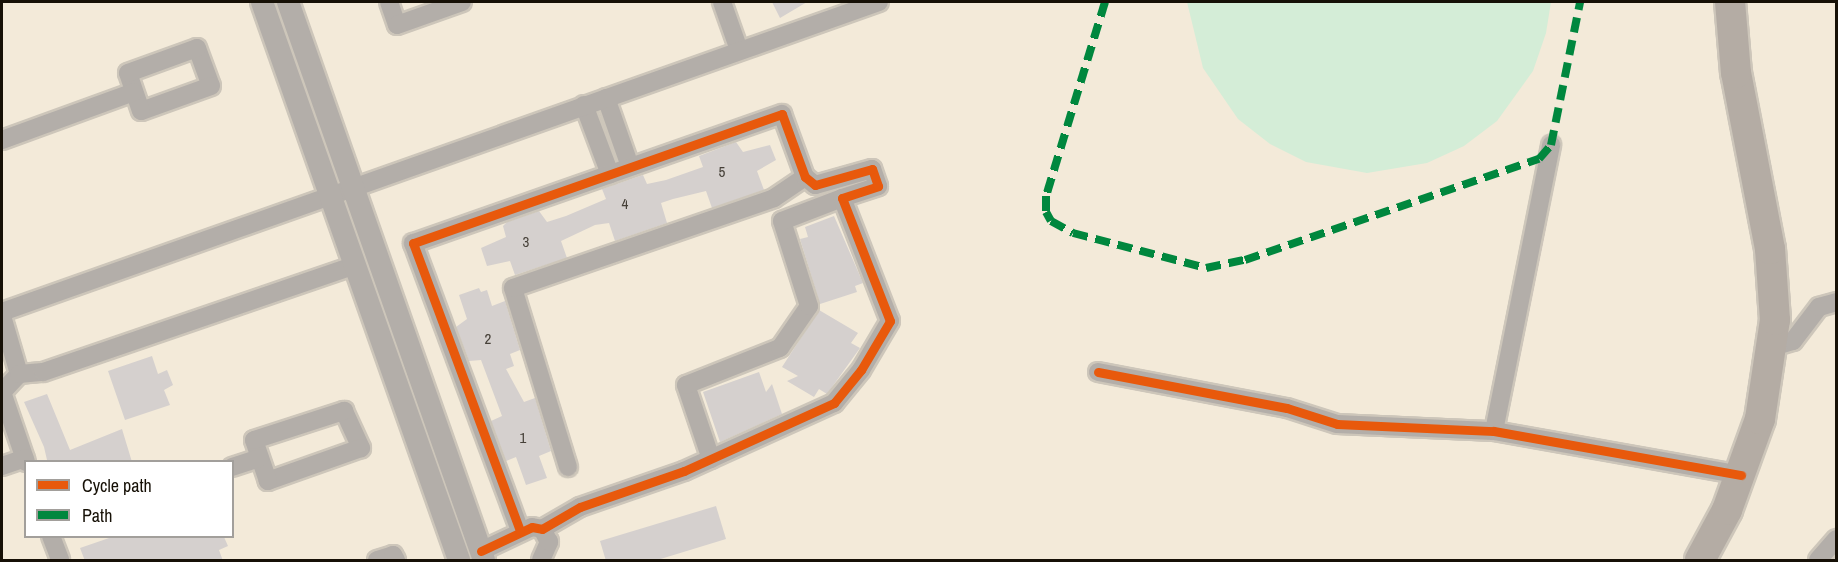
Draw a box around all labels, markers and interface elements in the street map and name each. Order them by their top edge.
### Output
house number: 5 [719,163,725,181]
house number: 4 [622,195,628,213]
house number: 3 [523,233,529,251]
house number: 2 [485,330,491,348]
house number: 1 [520,429,526,447]
legend [24,460,234,538]
text: Cycle path [82,473,152,498]
text: Path [82,503,112,528]

